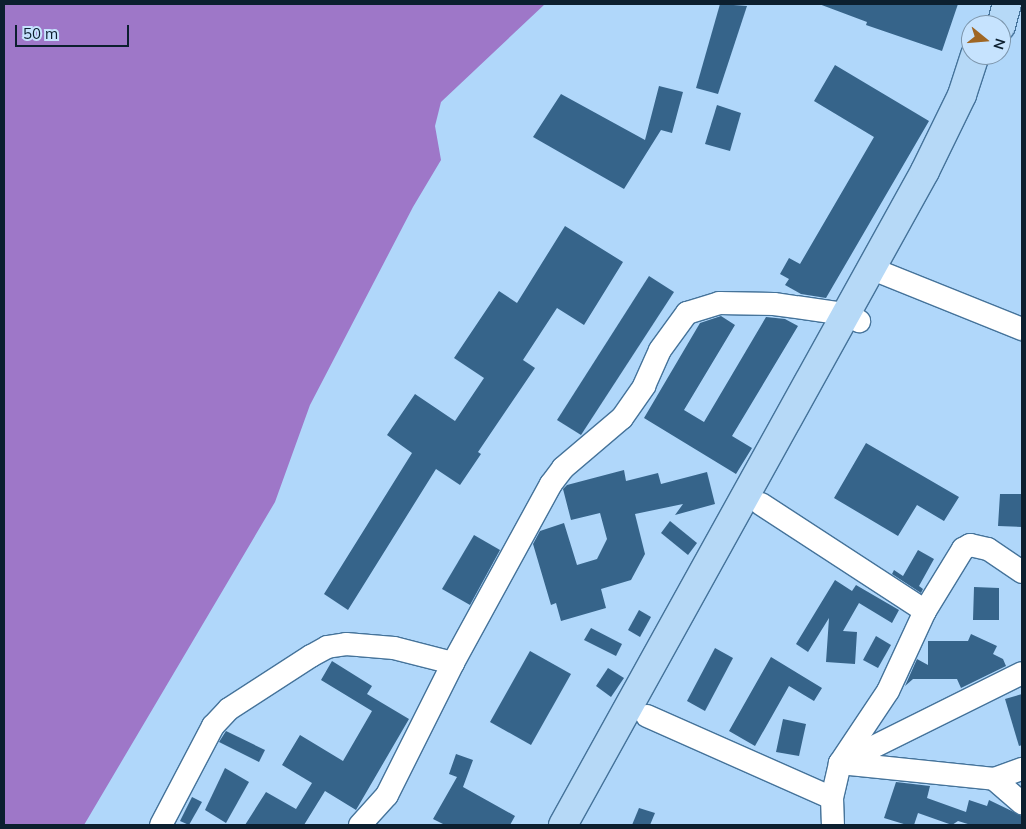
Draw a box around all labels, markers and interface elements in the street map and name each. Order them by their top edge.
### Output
scale bar [18,15,131,47]
north arrow [961,15,1011,65]
text: 50 m [23,24,58,43]
text: N [989,36,1010,52]

